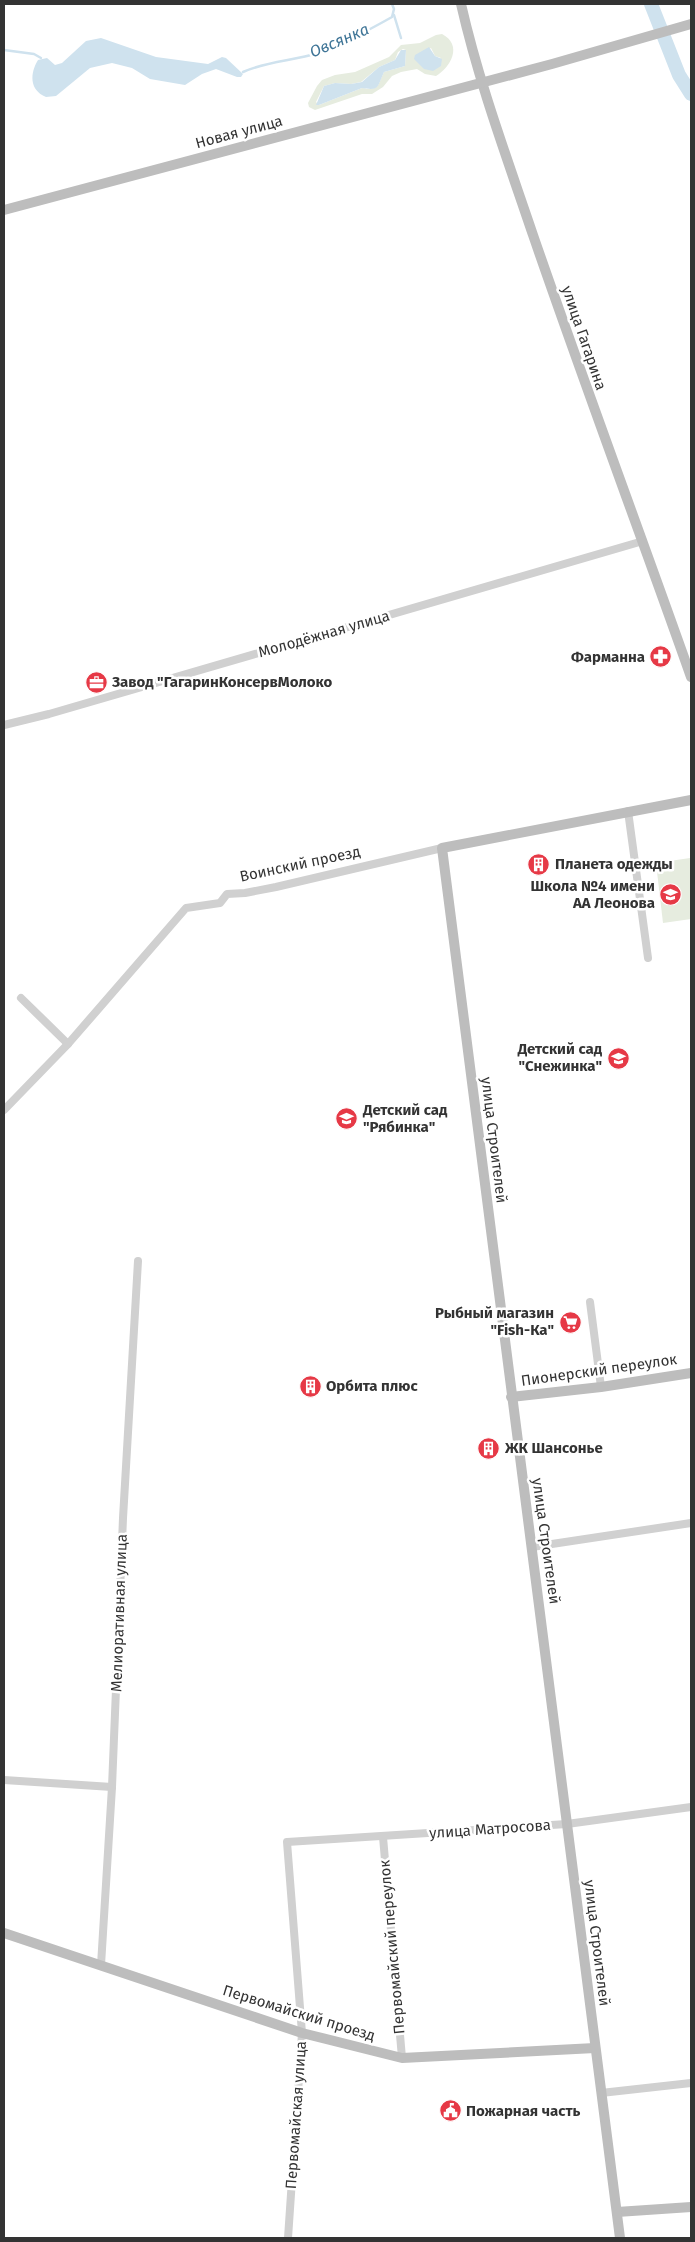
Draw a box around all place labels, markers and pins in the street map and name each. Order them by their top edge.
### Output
pharmacy icon: Фарманна [649,645,673,669]
place label: Фарманна [571,648,645,666]
office icon: Завод "ГагаринКонсервМолоко [84,670,108,694]
place label: Завод "ГагаринКонсервМолоко [111,673,333,691]
building icon: Планета одежды [527,852,551,876]
place label: Планета одежды [555,855,673,873]
place label: Школа №4 имени АА Леонова [530,877,655,912]
school or university icon: Школа №4 имени АА Леонова [659,883,683,907]
place label: Детский сад "Снежинка" [517,1040,603,1075]
school or university icon: Детский сад "Снежинка" [606,1046,630,1070]
place label: Детский сад "Рябинка" [362,1101,448,1136]
school or university icon: Детский сад "Рябинка" [335,1107,359,1131]
place label: Рыбный магазин "Fish-Ка" [435,1304,554,1339]
supermarket icon: Рыбный магазин "Fish-Ка" [558,1310,582,1334]
building icon: Орбита плюс [298,1374,322,1398]
place label: Орбита плюс [326,1377,418,1395]
building icon: ЖК Шансонье [477,1436,501,1460]
place label: ЖК Шансонье [504,1439,603,1457]
public building icon: Пожарная часть [438,2099,462,2123]
place label: Пожарная часть [466,2102,581,2120]

